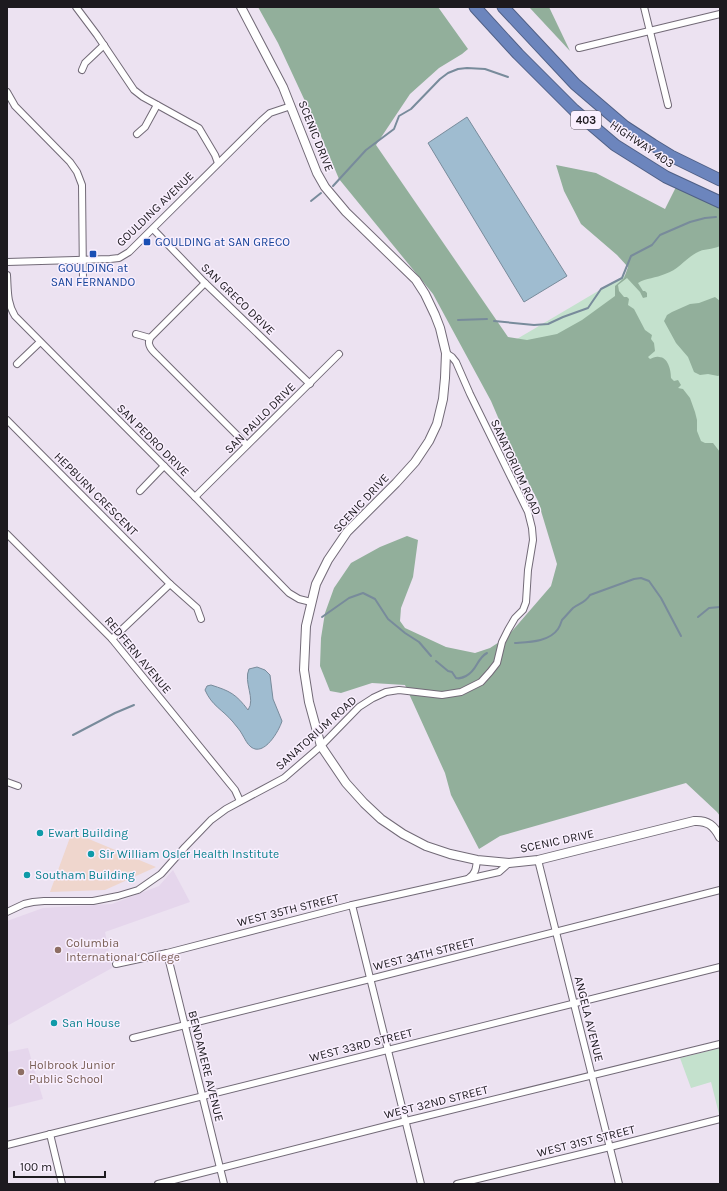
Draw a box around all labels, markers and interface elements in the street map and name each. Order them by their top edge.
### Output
street label: SCENIC DRIVE [295,98,337,174]
road number: 403 [571,111,601,129]
street label: HIGHWAY 403 [607,117,677,171]
street label: GOULDING AVENUE [114,169,196,249]
place label: GOULDING at SAN GRECO [155,235,290,249]
marker: GOULDING at SAN GRECO [142,237,152,247]
marker: GOULDING at SAN FERNANDO [88,249,98,259]
street label: SAN GRECO DRIVE [198,260,278,338]
place label: GOULDING at SAN FERNANDO [51,261,136,289]
street label: SAN PAULO DRIVE [222,380,298,456]
street label: SAN PEDRO DRIVE [114,401,192,479]
street label: SANATORIUM ROAD [488,417,544,517]
street label: HEPBURN CRESCENT [51,449,141,539]
street label: SCENIC DRIVE [330,471,392,535]
street label: REDFERN AVENUE [102,614,174,696]
street label: SANATORIUM ROAD [273,693,359,773]
place label: Ewart Building [48,826,128,840]
street label: SCENIC DRIVE [519,826,595,856]
marker: Ewart Building [35,828,45,838]
place label: Sir William Osler Health Institute [99,847,279,861]
marker: Sir William Osler Health Institute [86,849,96,859]
place label: Southam Building [35,868,135,882]
marker: Southam Building [22,870,32,880]
street label: WEST 35TH STREET [236,891,340,929]
street label: WEST 34TH STREET [372,935,476,973]
place label: Columbia International College [66,936,180,964]
marker: Columbia International College [53,945,63,955]
street label: ANGELA AVENUE [572,975,606,1063]
street label: BENDAMERE AVENUE [185,1009,227,1123]
place label: San House [62,1016,120,1030]
marker: San House [49,1018,59,1028]
street label: WEST 33RD STREET [308,1025,414,1065]
place label: Holbrook Junior Public School [29,1058,116,1086]
marker: Holbrook Junior Public School [16,1067,26,1077]
street label: WEST 32ND STREET [383,1082,489,1122]
street label: WEST 31ST STREET [535,1122,637,1160]
scale bar [14,1153,105,1179]
text: 100 m [20,1160,52,1174]

